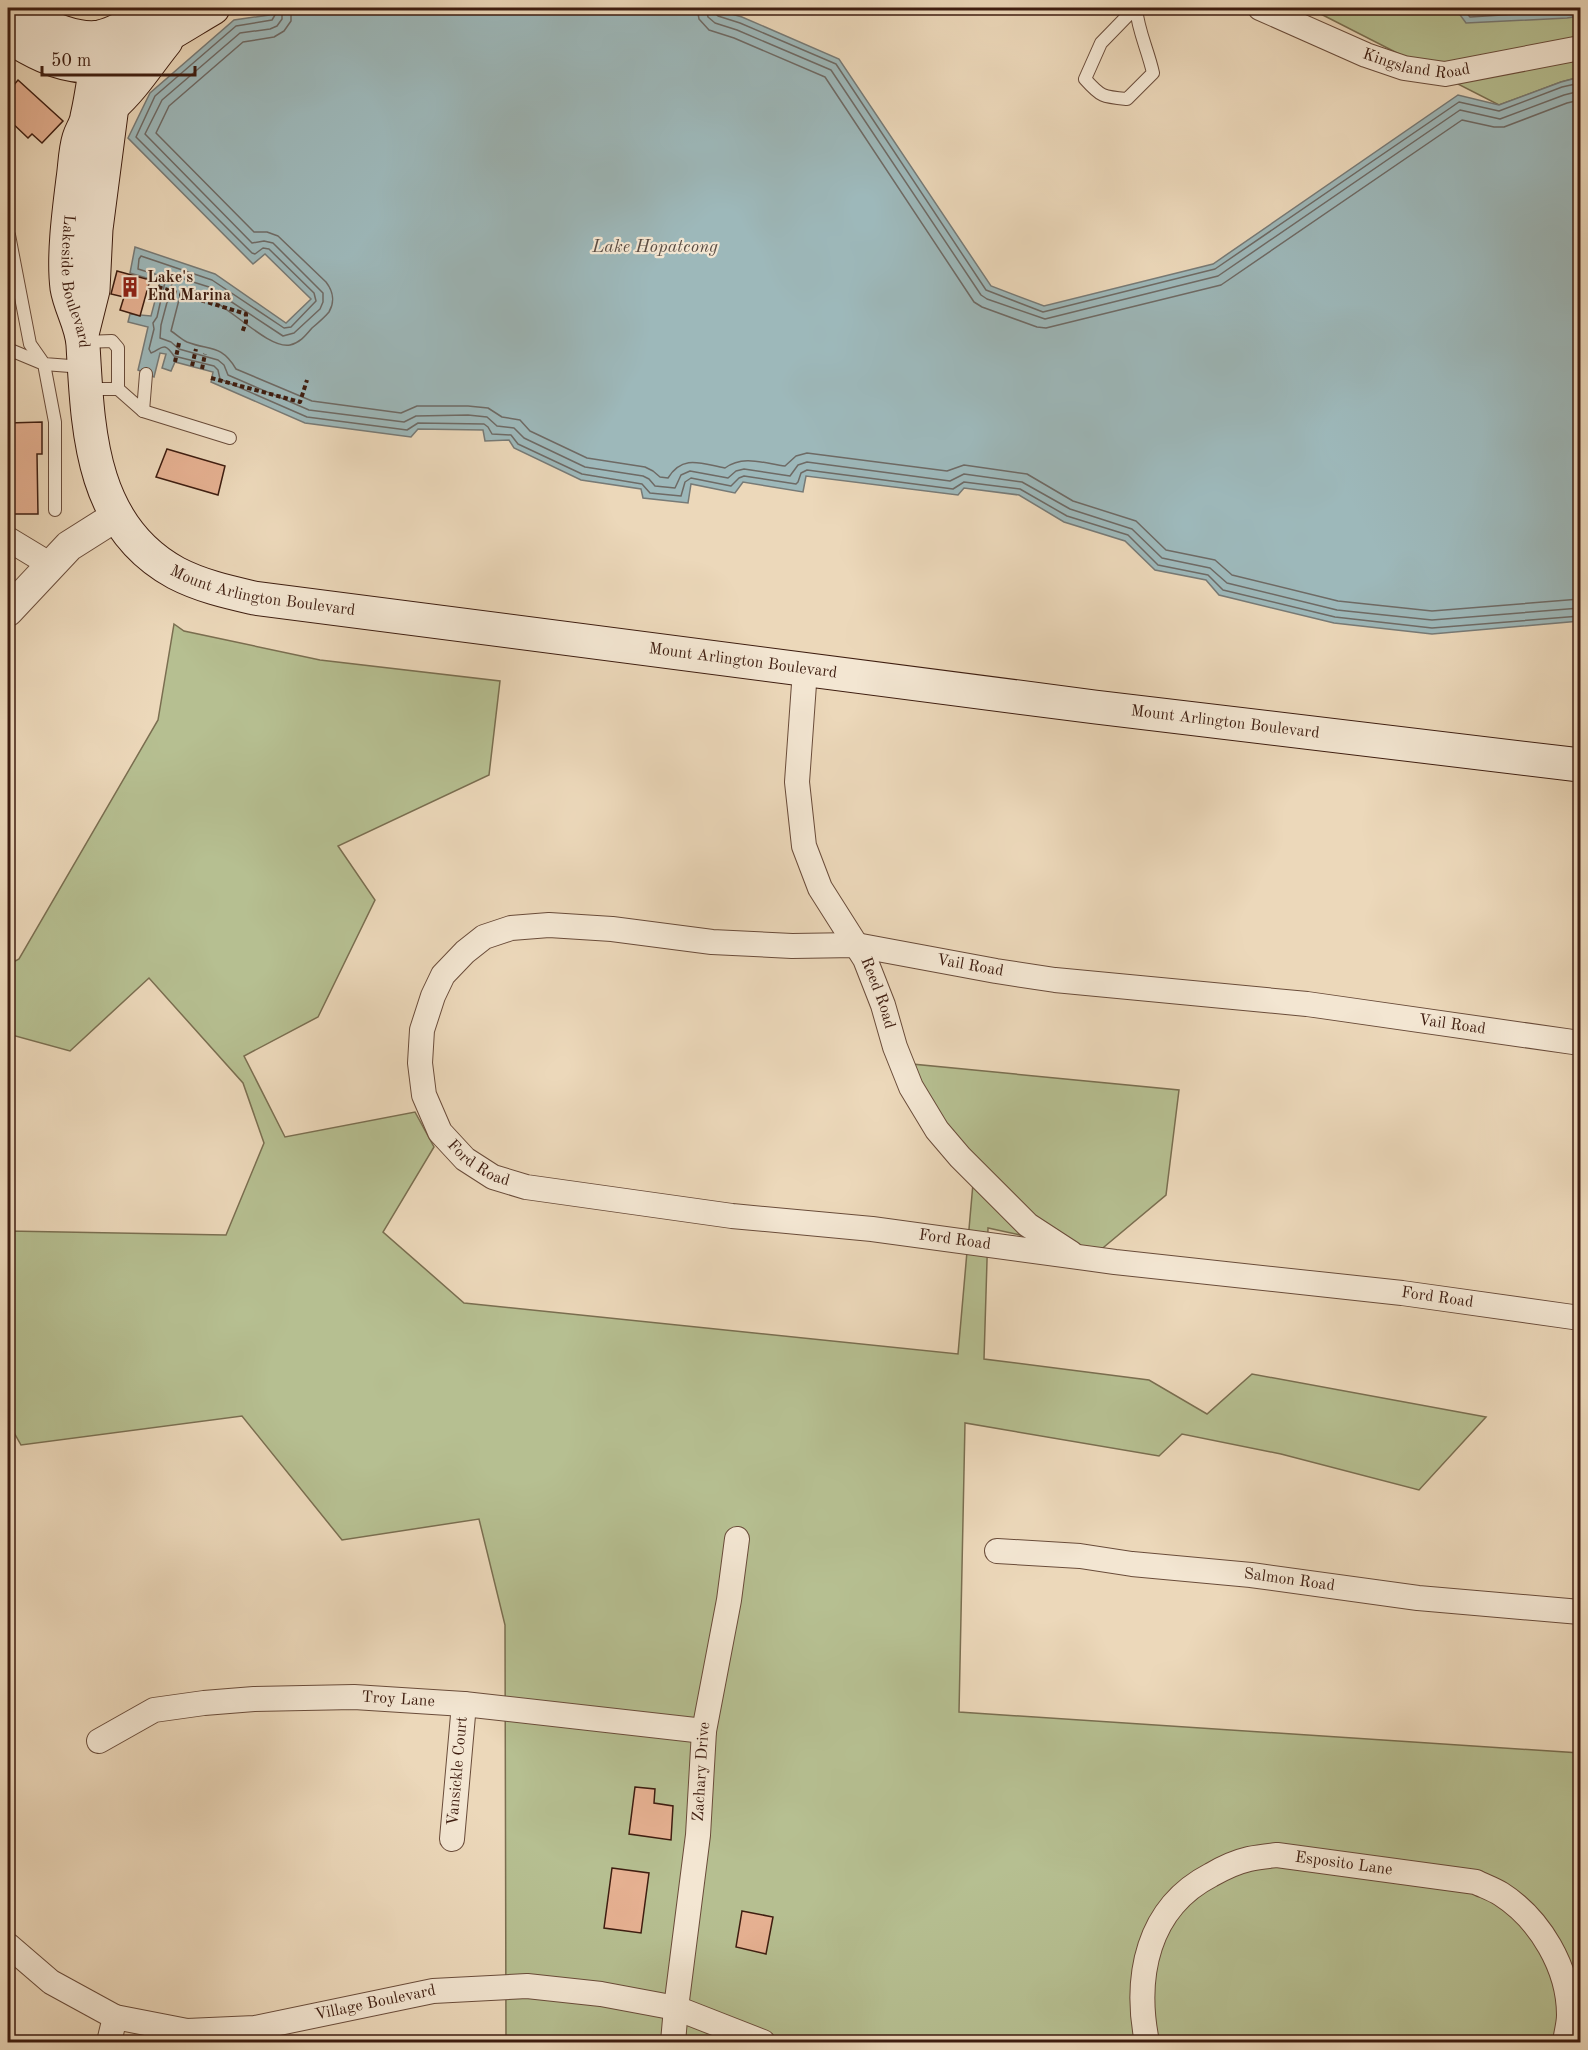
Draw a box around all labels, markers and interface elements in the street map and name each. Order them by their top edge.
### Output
scale bar [42,39,195,77]
street label: Kingsland Road [1361,46,1472,82]
text: 50 m [51,52,91,70]
street label: Lakeside Boulevard [58,214,91,349]
water label: Lake Hopatcong [591,238,718,256]
place label: Lake's End Marina [147,270,231,304]
building icon: Lake's End Marina [118,275,142,299]
street label: Mount Arlington Boulevard [167,563,356,619]
street label: Mount Arlington Boulevard [648,641,838,682]
street label: Mount Arlington Boulevard [1130,703,1320,742]
street label: Vail Road [935,952,1005,980]
street label: Reed Road [857,955,897,1031]
street label: Vail Road [1417,1012,1487,1038]
street label: Ford Road [444,1137,512,1190]
street label: Ford Road [918,1227,992,1253]
street label: Ford Road [1400,1285,1474,1311]
street label: Salmon Road [1243,1566,1336,1594]
street label: Troy Lane [361,1689,435,1710]
street label: Vansickle Court [445,1715,471,1827]
street label: Zachary Drive [691,1720,714,1822]
street label: Esposito Lane [1294,1850,1393,1879]
street label: Village Boulevard [313,1983,437,2023]

